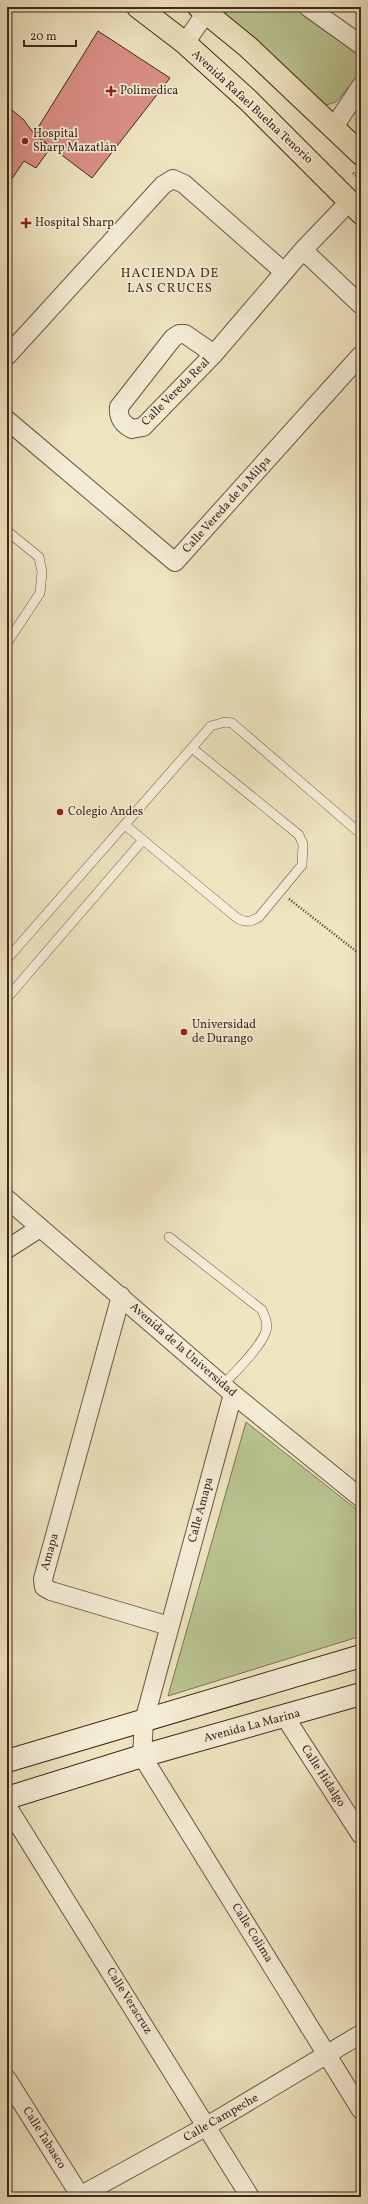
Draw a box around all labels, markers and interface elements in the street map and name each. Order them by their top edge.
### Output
scale bar [24,22,76,48]
text: 20 m [30,29,57,45]
street label: Avenida Rafael Buelna Tenorio [188,46,316,168]
place label: Polimedica [120,83,178,99]
marker: Polimedica [105,85,117,97]
place label: Hospital Sharp Mazatlán [33,126,117,156]
marker: Hospital Sharp Mazatlán [20,136,30,146]
place label: Hospital Sharp [35,215,114,231]
marker: Hospital Sharp [20,217,32,229]
district label: HACIENDA DE LAS CRUCES [121,265,219,298]
street label: Calle Vereda Real [138,354,214,430]
street label: Calle Vereda de la Milpa [179,453,275,557]
place label: Colegio Andes [68,804,143,820]
marker: Colegio Andes [55,807,65,817]
place label: Universidad de Durango [192,1017,256,1047]
marker: Universidad de Durango [179,1027,189,1037]
street label: Avenida de la Universidad [126,1299,240,1401]
street label: Calle Amapa [185,1476,217,1544]
street label: Amapa [37,1532,63,1572]
street label: Avenida La Marina [202,1705,302,1747]
street label: Calle Hidalgo [297,1742,349,1810]
street label: Calle Colima [227,1900,277,1966]
street label: Calle Veracruz [102,1965,156,2037]
street label: Calle Campeche [181,2090,262,2146]
street label: Calle Tabasco [19,2104,69,2172]

